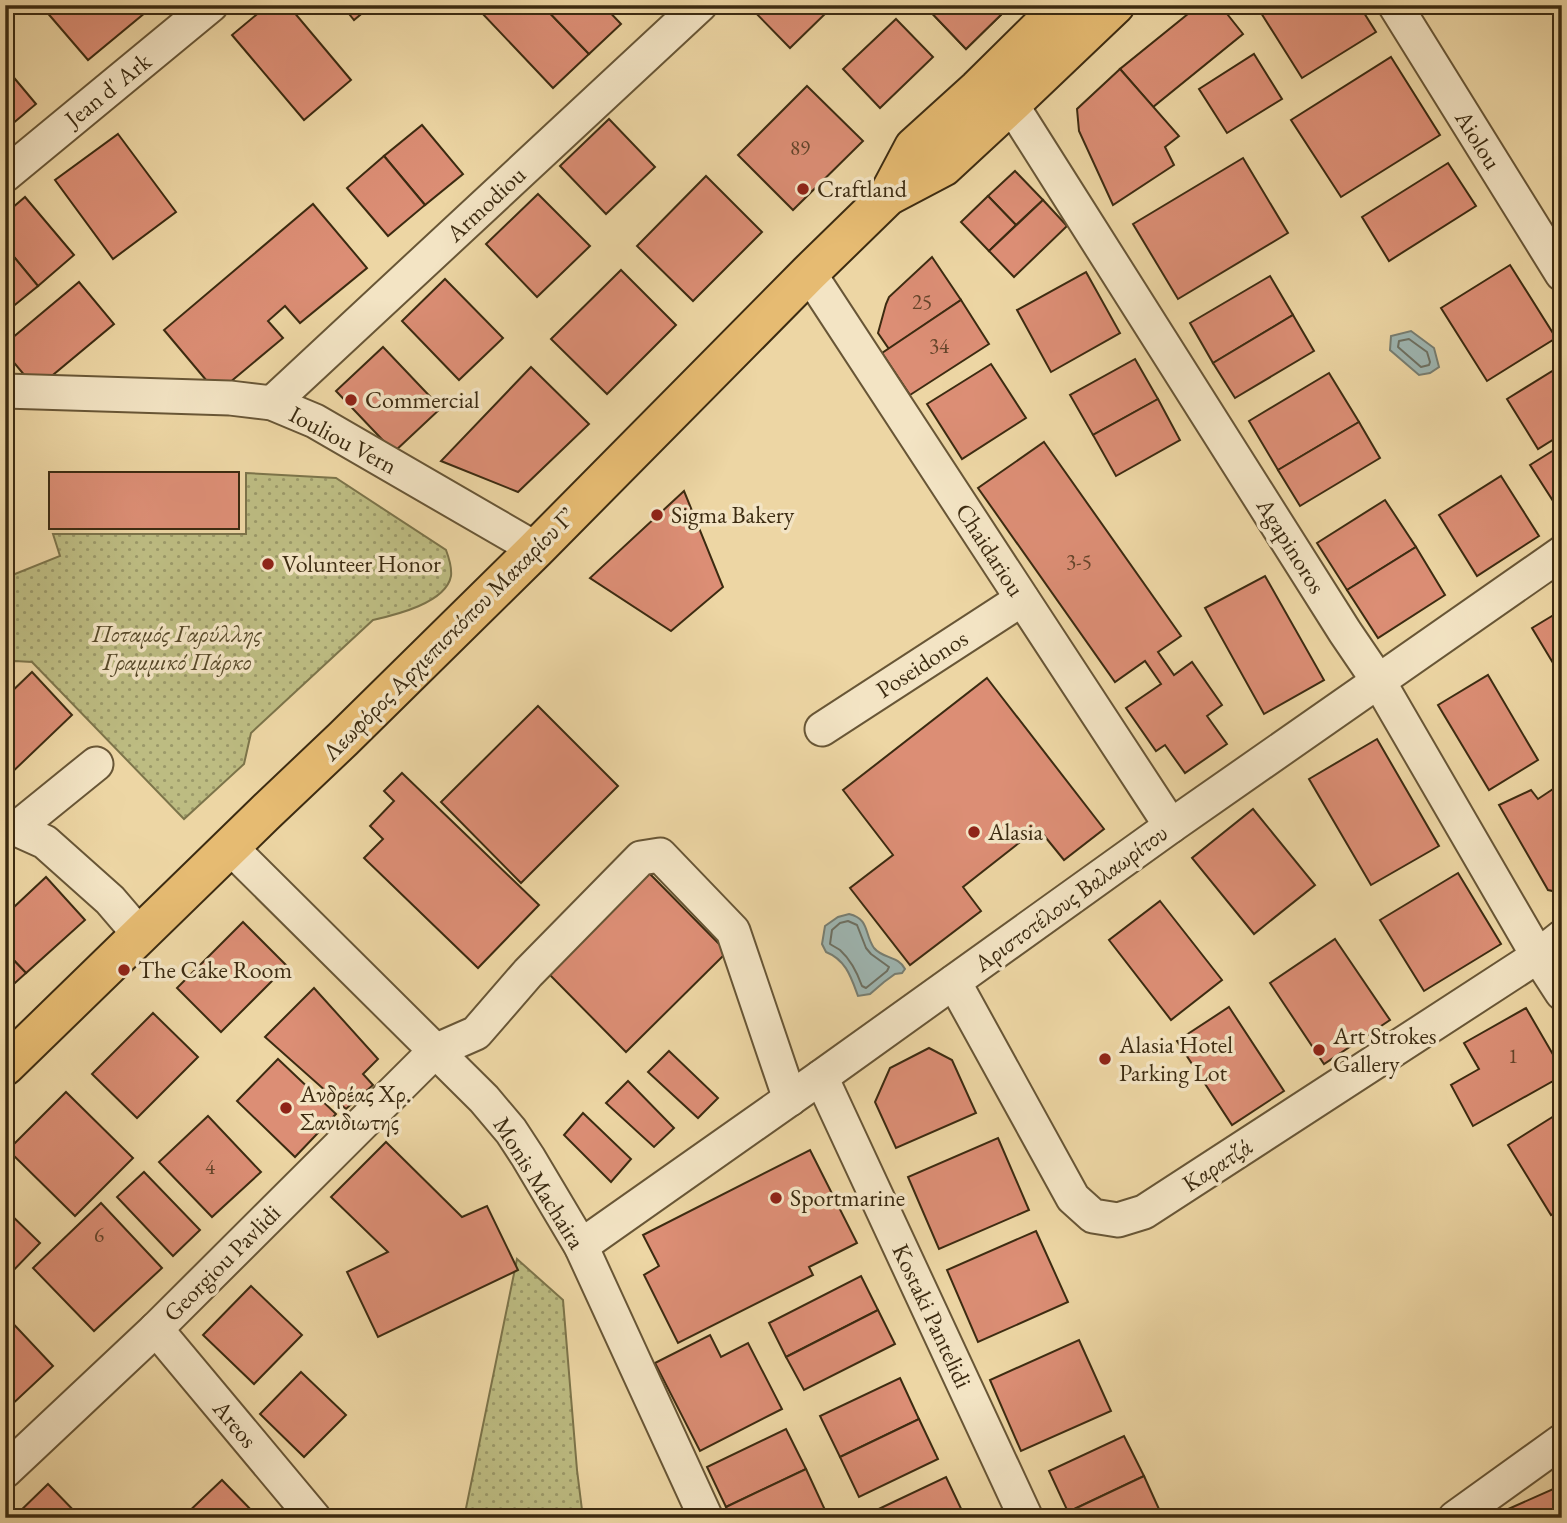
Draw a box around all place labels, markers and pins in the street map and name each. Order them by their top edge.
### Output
place label: Craftland [817,173,908,204]
marker: Craftland [795,181,811,197]
place label: Commercial [365,384,480,415]
marker: Commercial [343,392,359,408]
place label: Sigma Bakery [671,499,795,530]
marker: Sigma Bakery [649,507,665,523]
place label: Volunteer Honor [282,548,441,579]
marker: Volunteer Honor [260,556,276,572]
place label: Alasia [987,816,1044,847]
marker: Alasia [966,824,982,840]
place label: The Cake Room [138,954,293,985]
marker: The Cake Room [116,962,132,978]
place label: Art Strokes Gallery [1332,1020,1437,1079]
place label: Alasia Hotel Parking Lot [1118,1029,1233,1088]
marker: Art Strokes Gallery [1311,1042,1327,1058]
marker: Alasia Hotel Parking Lot [1097,1051,1113,1067]
place label: Ανδρέας Χρ. Σανιδιωτης [299,1078,411,1137]
marker: Ανδρέας Χρ. Σανιδιωτης [278,1100,294,1116]
place label: Sportmarine [790,1182,905,1213]
marker: Sportmarine [768,1190,784,1206]

